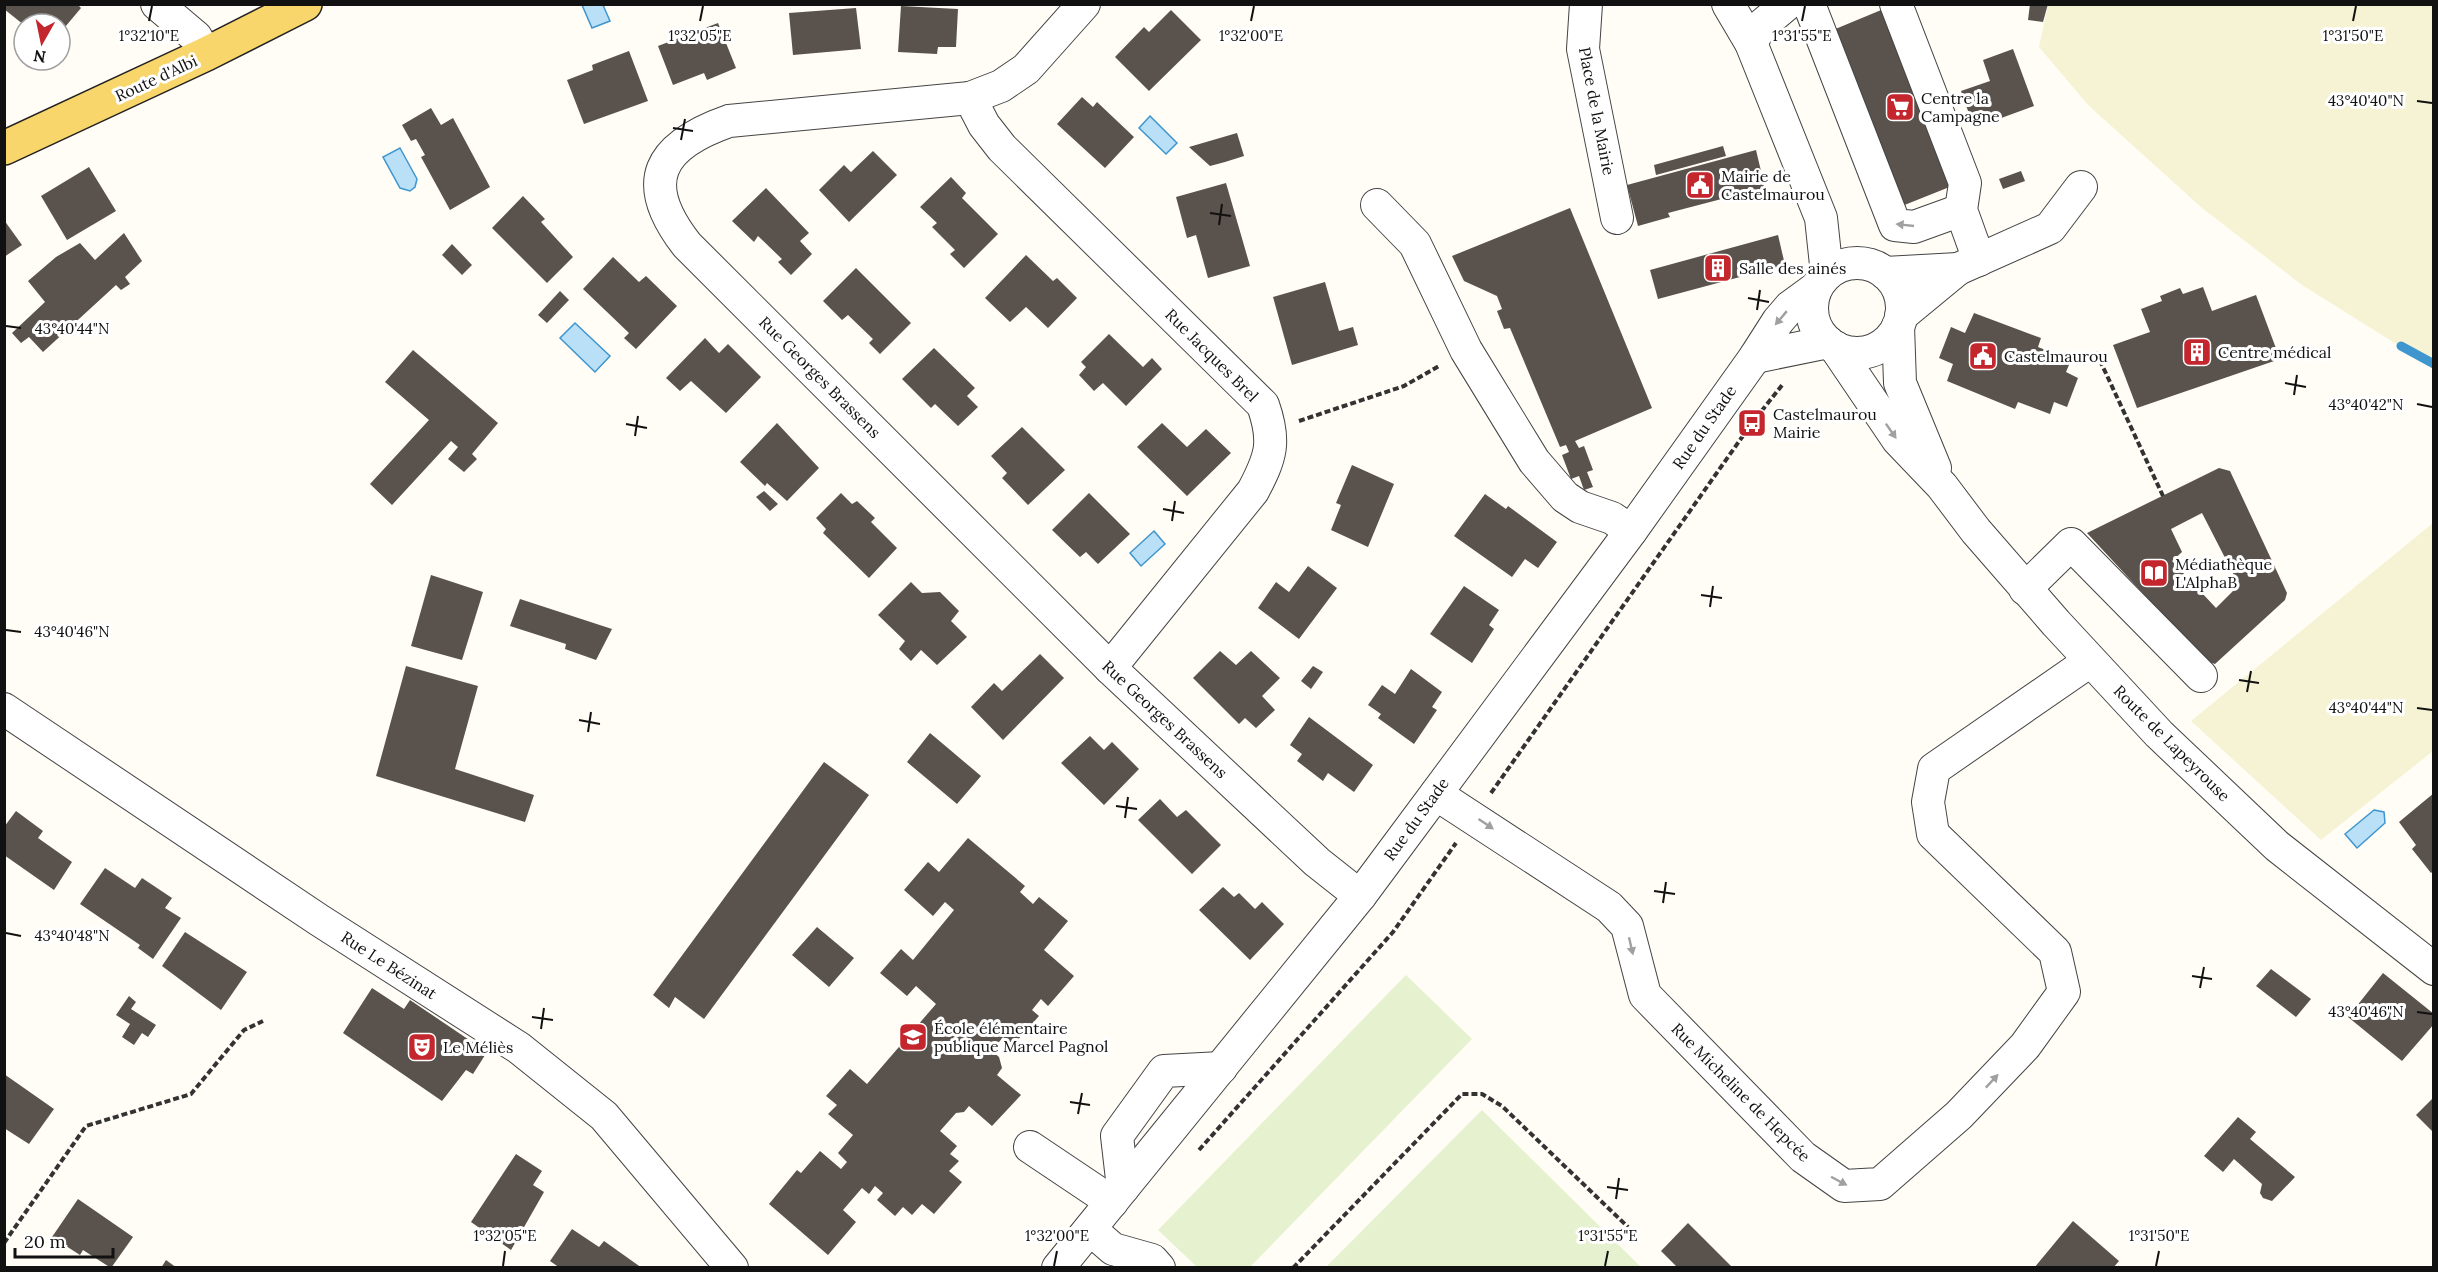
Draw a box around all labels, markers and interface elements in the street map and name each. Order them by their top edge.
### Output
north arrow [12,12,72,72]
text: 1°32'10"E [119,26,179,45]
text: 1°32'05"E [668,26,732,45]
text: 1°32'00"E [1219,26,1283,45]
text: 1°31'55"E [1772,26,1832,45]
text: 1°31'50"E [2323,26,2383,45]
street label: Place de la Mairie [1575,45,1619,177]
text: N [32,46,47,68]
street label: Route d'Albi [112,50,200,106]
place label: Centre la Campagne [1921,88,2000,126]
supermarket icon: Centre la Campagne [1884,91,1916,123]
text: 43°40'40"N [2328,91,2404,110]
place label: Mairie de Castelmaurou [1721,166,1825,204]
public building icon: Mairie de Castelmaurou [1684,169,1716,201]
one-way arrow [1896,220,1915,230]
building icon: Salle des ainés [1702,252,1734,284]
place label: Salle des ainés [1739,258,1846,278]
street label: Rue Jacques Brel [1161,304,1263,406]
one-way arrow [1775,310,1788,325]
street label: Rue Georges Brassens [755,312,885,442]
text: 43°40'44"N [35,319,109,338]
building icon: Centre médical [2181,336,2213,368]
public building icon: Castelmaurou [1967,340,1999,372]
place label: Centre médical [2218,342,2331,362]
place label: Castelmaurou [2004,346,2108,366]
street label: Rue du Stade [1668,381,1740,473]
text: 43°40'42"N [2329,395,2403,414]
place label: Castelmaurou Mairie [1773,404,1877,442]
bus stop icon: Castelmaurou Mairie [1736,407,1768,439]
one-way arrow [1885,422,1897,438]
place label: Médiathèque L'AlphaB [2175,554,2273,592]
library icon: Médiathèque L'AlphaB [2138,557,2170,589]
text: 43°40'46"N [34,622,110,641]
street label: Rue Georges Brassens [1098,656,1232,782]
street label: Route de Lapeyrouse [2110,681,2235,806]
text: 43°40'44"N [2329,698,2403,717]
street label: Rue du Stade [1379,773,1453,864]
one-way arrow [1477,818,1493,830]
text: 43°40'48"N [34,926,110,945]
street label: Rue Le Bézinat [337,927,441,1004]
one-way arrow [1627,937,1637,955]
text: 43°40'46"N [2328,1002,2404,1021]
place label: École élémentaire publique Marcel Pagnol [934,1018,1108,1056]
street label: Rue Micheline de Hepcée [1667,1018,1815,1166]
school or university icon: École élémentaire publique Marcel Pagnol [897,1021,929,1053]
theatre icon: Le Méliès [406,1031,438,1063]
place label: Le Méliès [443,1037,513,1057]
one-way arrow [1984,1074,1998,1088]
one-way arrow [1831,1176,1848,1186]
scale bar [15,1221,112,1259]
text: 1°32'05"E [473,1226,537,1245]
text: 1°32'00"E [1025,1226,1089,1245]
text: 1°31'55"E [1578,1226,1638,1245]
text: 1°31'50"E [2129,1226,2189,1245]
text: 20 m [24,1230,66,1253]

